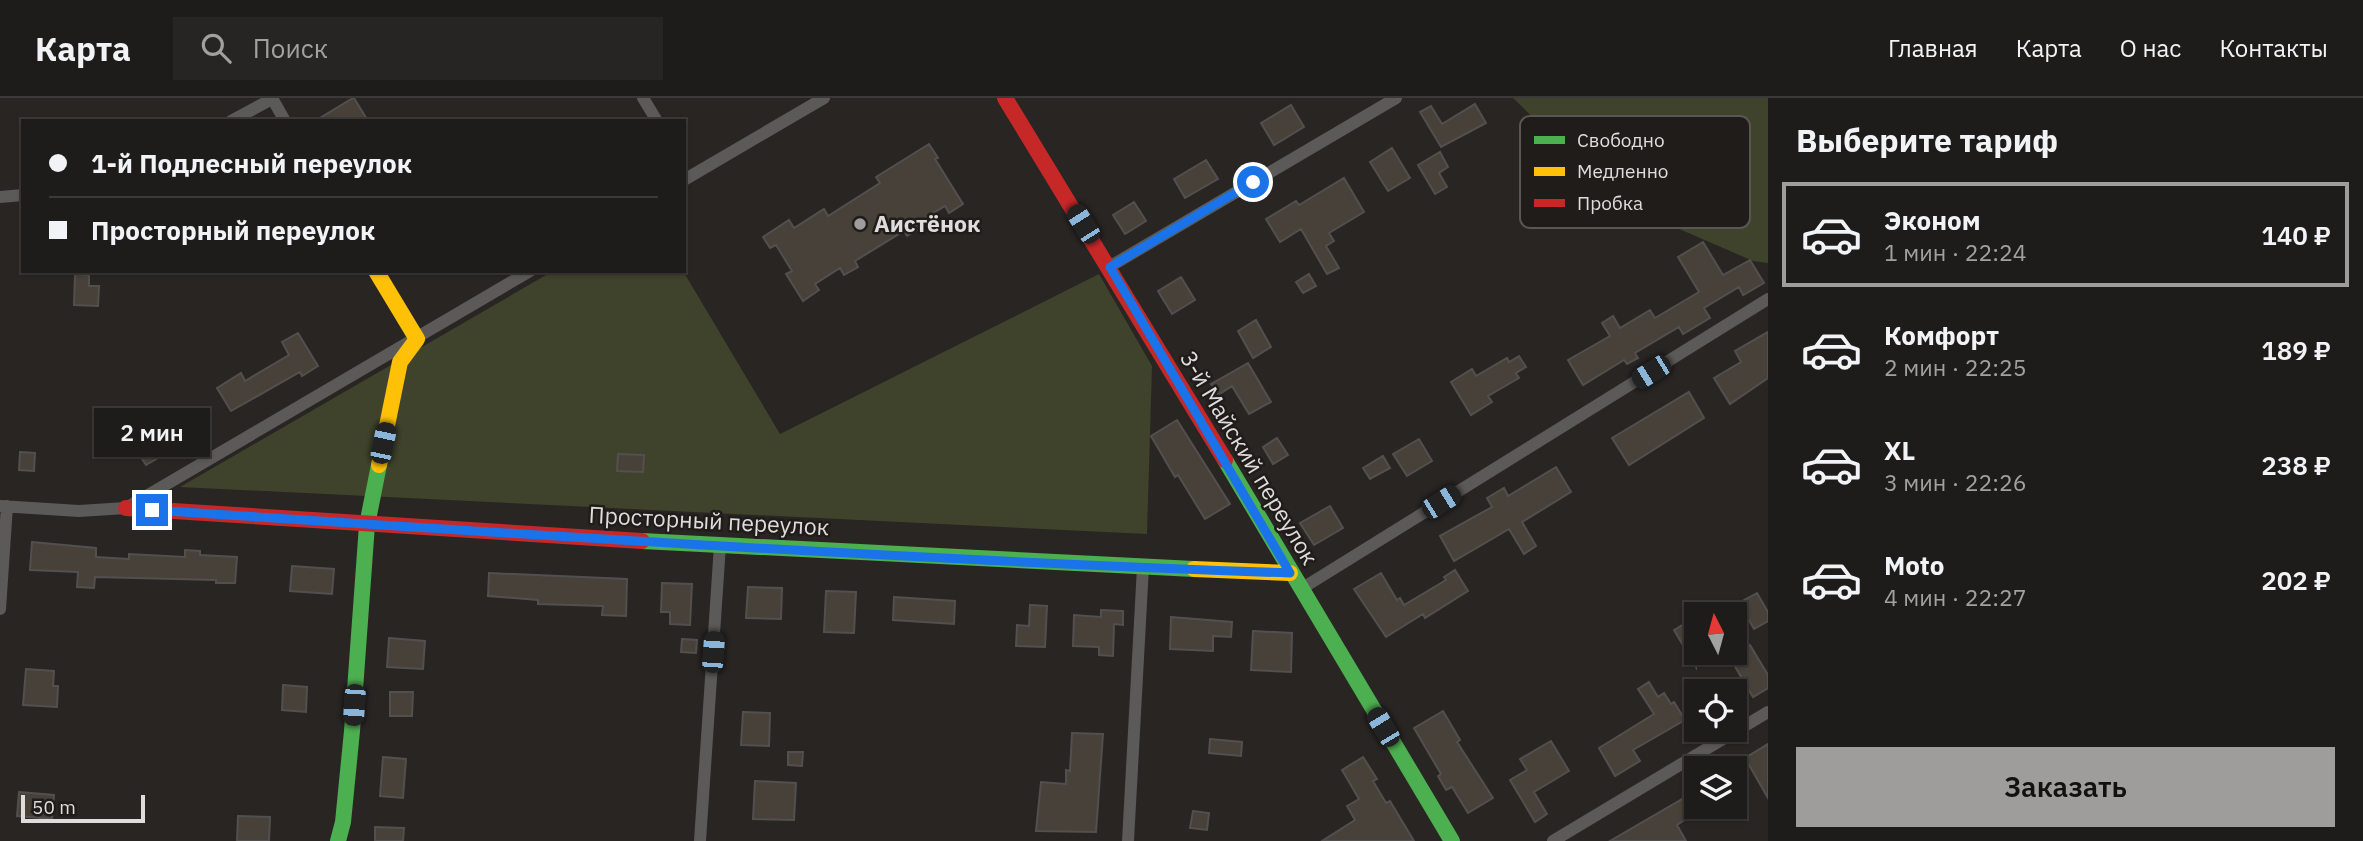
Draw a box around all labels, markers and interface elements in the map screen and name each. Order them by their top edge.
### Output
search box [173,17,663,80]
text: Карта [35,27,131,70]
icon: search [197,29,235,67]
text: Поиск [253,31,328,65]
text: Главная [1888,32,1978,64]
text: Карта [2016,32,2082,64]
text: О нас [2120,32,2181,64]
text: Контакты [2219,32,2328,64]
legend [1520,116,1750,228]
text: Выберите тариф [1796,119,2058,161]
text: Свободно [1577,128,1665,152]
text: 1-й Подлесный переулок [91,146,412,180]
text: Медленно [1577,159,1668,183]
route start [1237,166,1269,198]
text: Пробка [1577,191,1643,215]
car [1063,201,1104,247]
icon: car [1800,203,1863,266]
text: Эконом [1884,203,1981,237]
place label: Аистёнок [874,208,981,238]
text: Просторный переулок [91,213,375,247]
marker: Аистёнок [852,216,868,232]
text: 140 ₽ [2261,218,2331,252]
text: 1 мин · 22:24 [1884,237,2027,267]
icon: car [1800,318,1863,381]
text: Комфорт [1884,318,1999,352]
text: 189 ₽ [2261,333,2331,367]
street label: 3-й Майский переулок [1174,345,1326,570]
car [1628,352,1675,392]
text: 2 мин · 22:25 [1884,352,2027,382]
callout: 2 мин [94,408,210,458]
text: 2 мин [120,417,184,447]
car [369,420,398,466]
icon: car [1800,433,1863,496]
text: XL [1884,433,1915,467]
text: 238 ₽ [2261,448,2331,482]
text: 3 мин · 22:26 [1884,467,2027,497]
car [1418,482,1465,522]
route end [136,494,168,526]
street label: Просторный переулок [588,499,830,541]
icon: car [1800,548,1863,611]
text: Moto [1884,548,1944,582]
text: 202 ₽ [2261,563,2331,597]
text: 4 мин · 22:27 [1884,582,2027,612]
north arrow [1684,602,1746,665]
map controls [1684,602,1747,819]
car [702,630,725,674]
button: locate [1684,679,1747,742]
car [343,683,366,727]
car [1364,704,1403,750]
button: Заказать [1796,747,2335,827]
button: layers [1684,756,1747,819]
scale bar [21,792,145,824]
text: 50 m [32,795,76,819]

